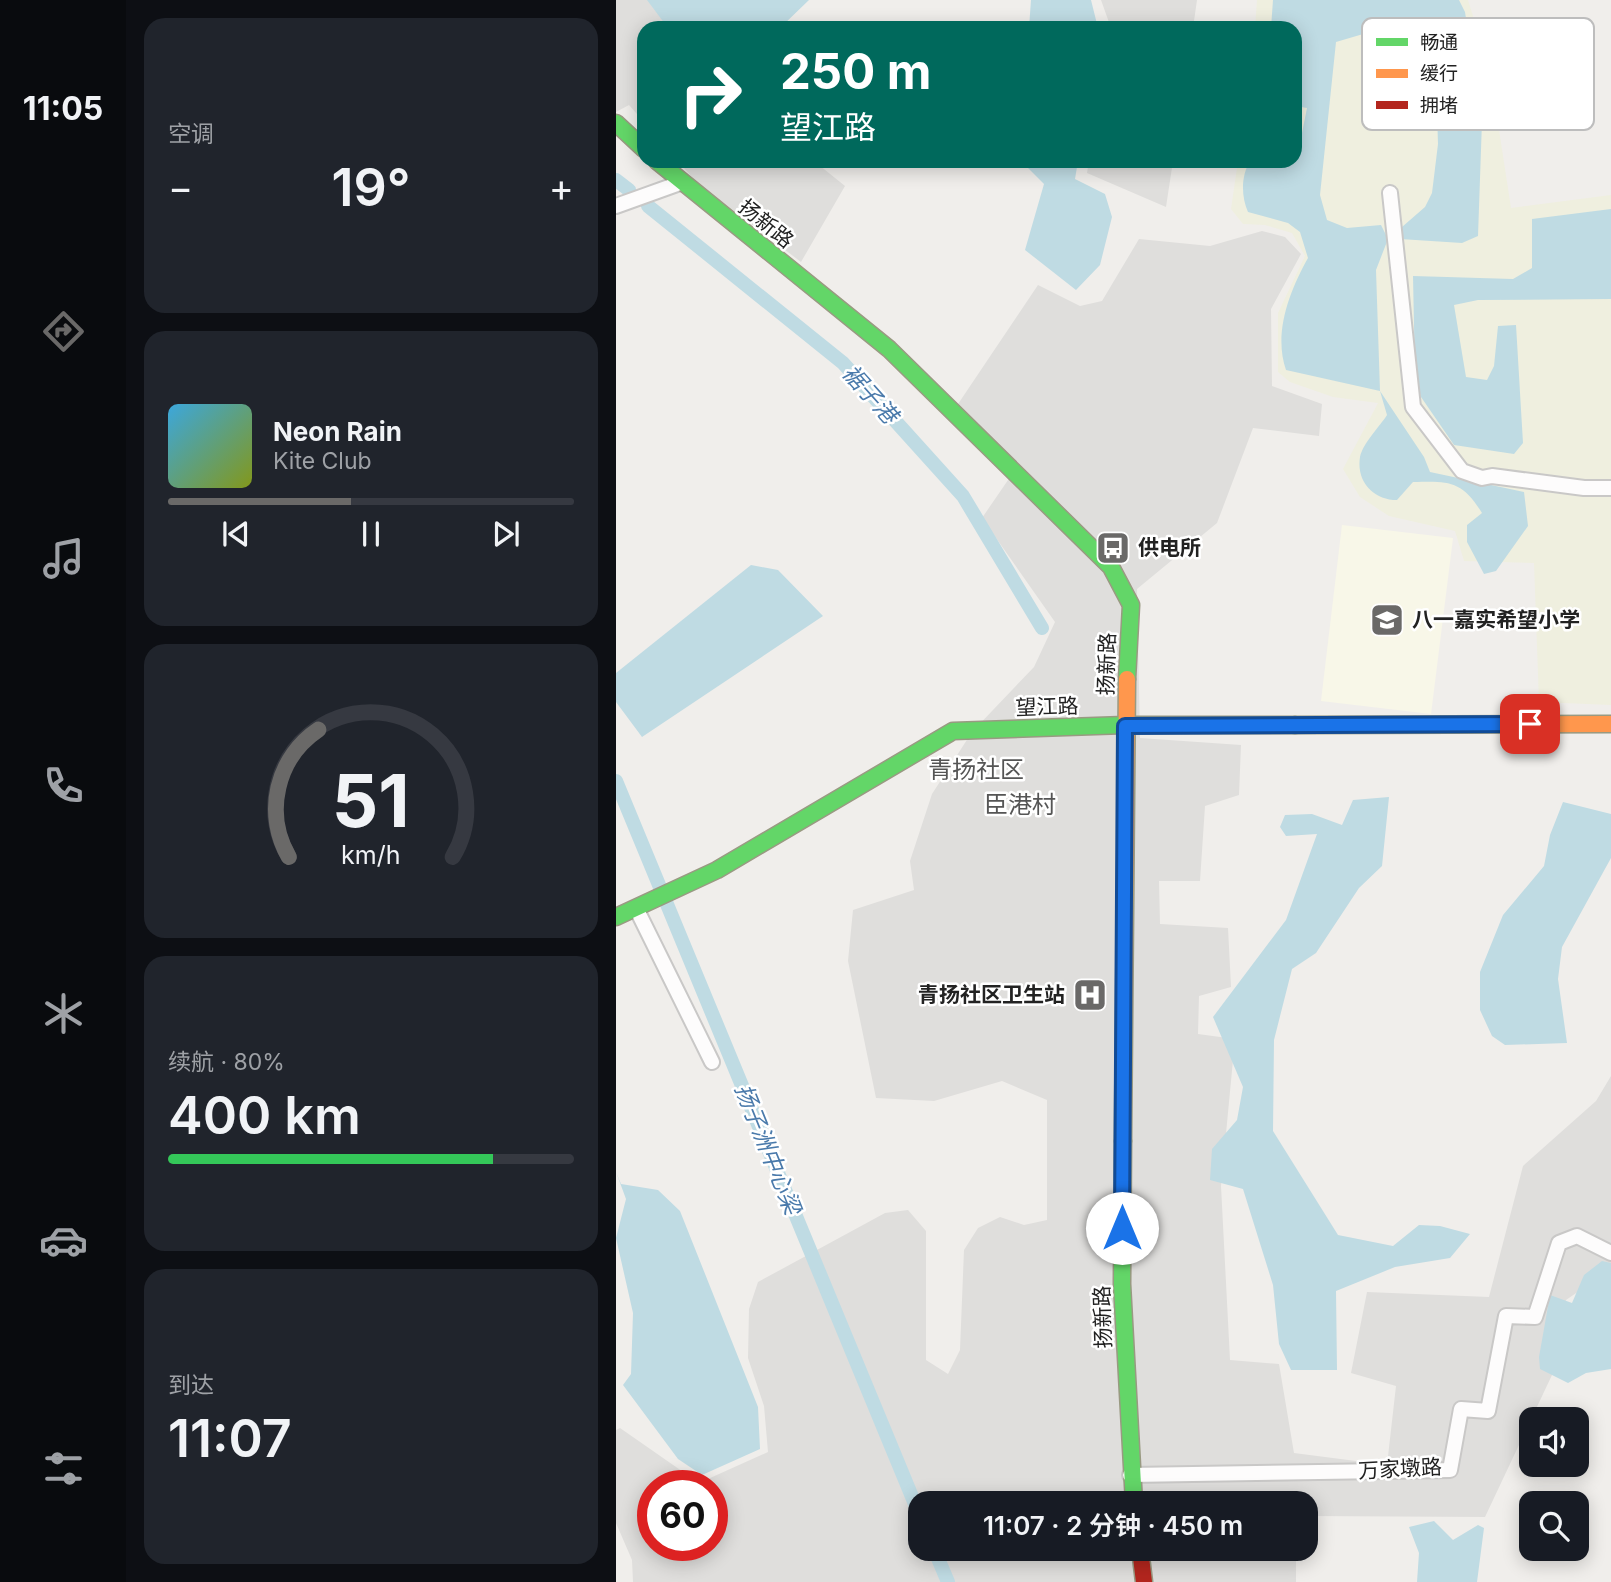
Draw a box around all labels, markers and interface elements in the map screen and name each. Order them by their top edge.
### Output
legend [1362,18,1594,130]
text: 畅通 [1420,31,1458,54]
text: 250 m [780,42,932,101]
icon: right [665,49,756,140]
text: 缓行 [1420,62,1458,85]
text: 11:05 [23,89,103,128]
text: 拥堵 [1420,94,1458,117]
text: 望江路 [780,108,876,147]
text: 空调 [168,120,214,148]
text: 19° [331,156,411,219]
text: − [168,164,193,210]
text: + [549,164,574,210]
street label: 扬新路 [734,194,799,253]
icon: directions [39,307,88,356]
water label: 裾子港 [837,359,905,431]
text: Neon Rain [273,416,402,447]
text: Kite Club [273,447,372,475]
icon: previous [217,515,255,553]
icon: pause [352,515,390,553]
icon: next [487,515,525,553]
bus stop icon: 供电所 [1094,529,1132,567]
icon: music [39,534,88,583]
place label: 供电所 [1138,535,1201,560]
school or university icon: 八一嘉实希望小学 [1368,601,1406,639]
place label: 八一嘉实希望小学 [1412,607,1580,632]
street label: 扬新路 [1093,632,1120,696]
street label: 望江路 [1015,693,1079,720]
pin [1500,694,1560,754]
icon: arrive [1511,705,1549,743]
district label: 青扬社区 [928,755,1024,784]
text: 51 [332,756,410,845]
icon: phone [39,761,88,810]
district label: 臣港村 [984,790,1056,819]
text: km/h [341,840,401,870]
hospital icon: 青扬社区卫生站 [1071,976,1109,1014]
place label: 青扬社区卫生站 [918,982,1065,1007]
icon: climate [39,989,88,1038]
text: 续航 · 80% [168,1048,285,1076]
water label: 扬子洲中心梁 [729,1080,808,1220]
text: 400 km [168,1084,361,1147]
position arrow [1085,1191,1159,1265]
icon: car [39,1216,88,1265]
street label: 扬新路 [1089,1285,1116,1349]
text: 到达 [168,1371,214,1399]
text: 11:07 [168,1407,292,1470]
map controls [1519,1407,1589,1561]
button: sound [1519,1407,1589,1477]
icon: filters [39,1444,88,1493]
street label: 万家墩路 [1357,1454,1443,1483]
speed limit sign: 60 [637,1470,728,1561]
button: search [1519,1491,1589,1561]
text: 11:07 · 2 分钟 · 450 m [983,1510,1243,1541]

